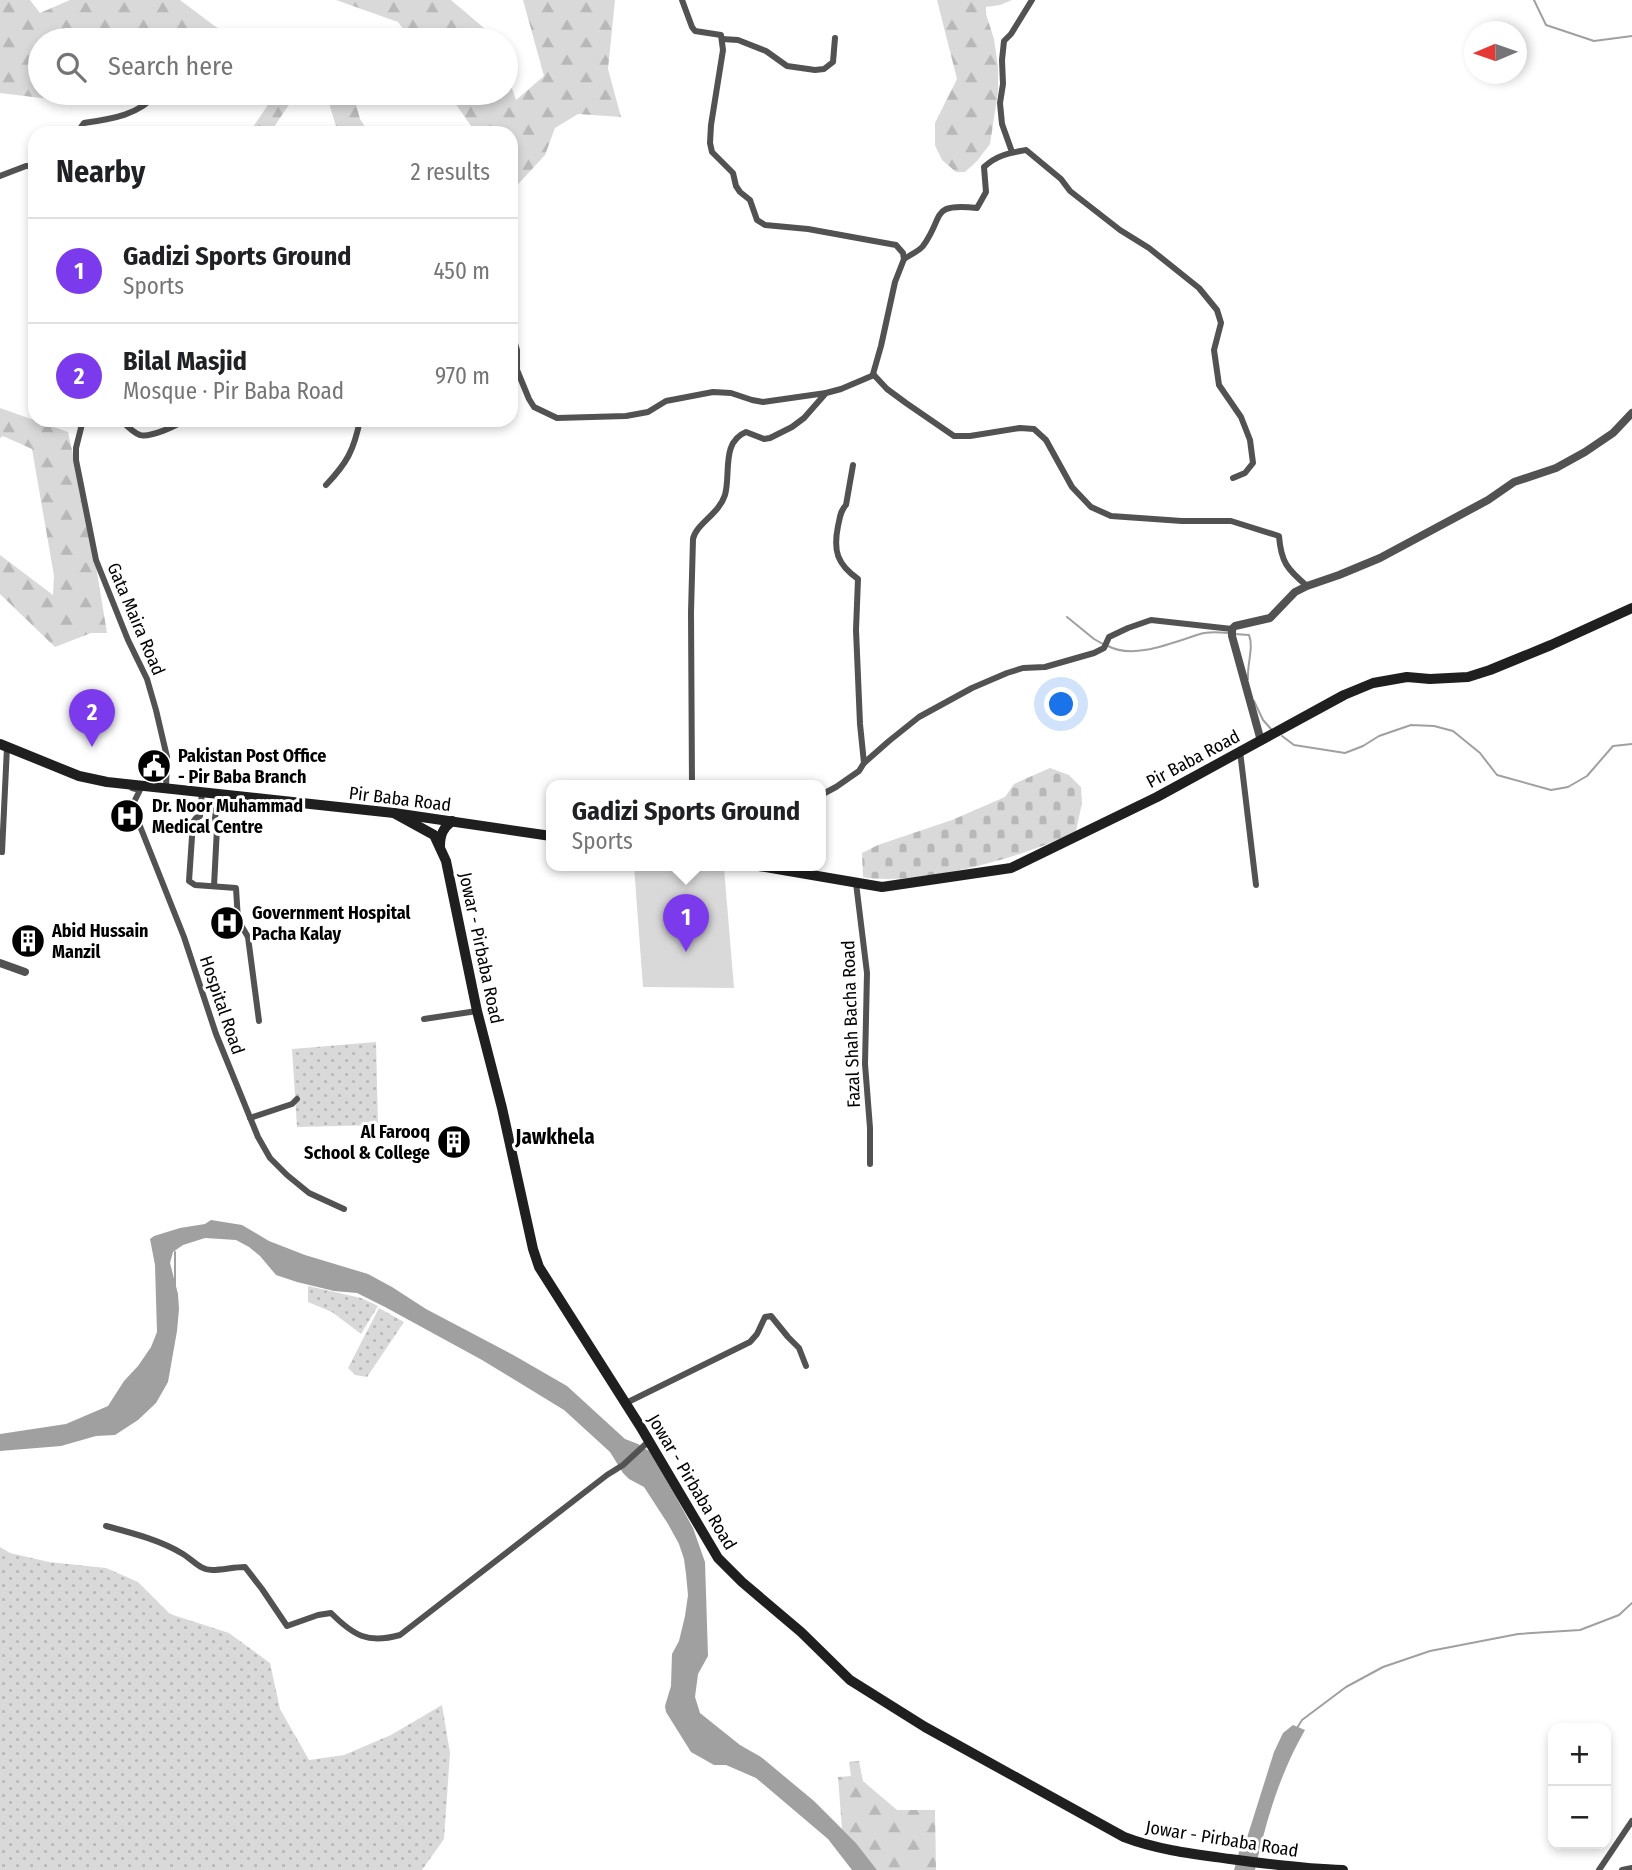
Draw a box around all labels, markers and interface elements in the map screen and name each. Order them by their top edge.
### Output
north arrow [1464,21,1527,84]
search box [28,28,518,105]
icon: search [52,48,90,86]
text: Search here [108,51,233,82]
text: Nearby [56,154,145,190]
text: 2 results [410,158,490,186]
text: Gadizi Sports Ground [123,241,351,272]
text: 1 [74,257,84,285]
text: 450 m [433,257,490,285]
text: Sports [123,272,184,300]
text: Bilal Masjid [123,346,247,377]
text: 2 [74,362,84,390]
text: 970 m [435,362,490,390]
text: Mosque · Pir Baba Road [123,377,344,405]
street label: Gata Maira Road [102,559,170,679]
your location [1044,687,1078,721]
pin: 2 [69,689,115,747]
street label: Pir Baba Road [1142,725,1244,793]
place label: Pakistan Post Office - Pir Baba Branch [178,745,326,788]
public building icon: Pakistan Post Office - Pir Baba Branch [135,747,173,785]
popup [546,780,826,871]
street label: Pir Baba Road [348,782,452,816]
place label: Dr. Noor Muhammad Medical Centre [152,795,303,838]
text: Gadizi Sports Ground [572,796,800,827]
hospital icon: Dr. Noor Muhammad Medical Centre [108,797,146,835]
text: Sports [572,827,633,855]
street label: Jowar - Pirbaba Road [454,870,508,1026]
pin: 1 [663,894,709,952]
place label: Government Hospital Pacha Kalay [252,902,411,945]
hospital icon: Government Hospital Pacha Kalay [208,904,246,942]
place label: Abid Hussain Manzil [51,920,149,963]
building icon: Abid Hussain Manzil [9,922,47,960]
street label: Fazal Shah Bacha Road [837,940,865,1108]
street label: Hospital Road [195,953,249,1057]
place label: Al Farooq School & College [304,1121,430,1164]
building icon: Al Farooq School & College [435,1123,473,1161]
district label: Jawkhela [514,1124,595,1150]
street label: Jowar - Pirbaba Road [643,1410,741,1554]
map controls [1548,1723,1611,1849]
button: + [1548,1723,1611,1786]
button: − [1548,1786,1611,1849]
street label: Jowar - Pirbaba Road [1144,1816,1300,1862]

